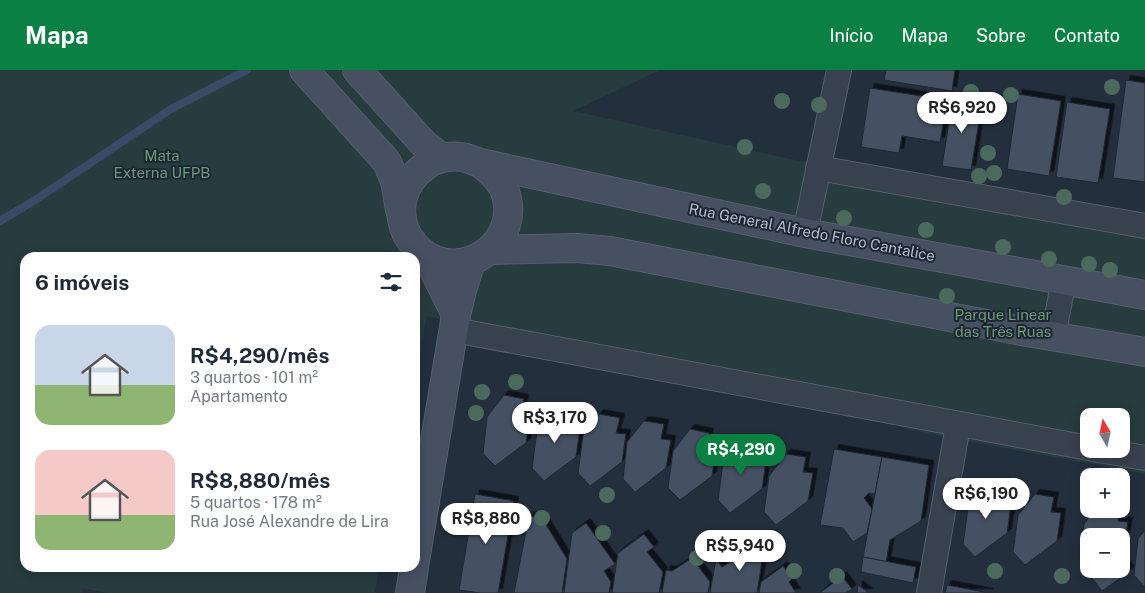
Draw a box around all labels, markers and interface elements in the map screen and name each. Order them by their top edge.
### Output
text: Mapa [25,21,89,49]
text: Início [829,25,874,46]
text: Mapa [902,25,948,46]
text: Sobre [976,25,1026,46]
text: Contato [1054,25,1120,46]
pin: R$6,920 [916,92,1008,134]
text: R$6,920 [928,98,996,117]
park label: Mata Externa UFPB [114,147,210,181]
street label: Rua General Alfredo Floro Cantalice [687,200,937,264]
icon: filters [377,268,405,296]
text: 6 imóveis [35,270,129,295]
park label: Parque Linear das Três Ruas [955,306,1052,340]
text: R$4,290/mês [190,343,330,368]
icon: home [75,345,135,405]
text: 3 quartos · 101 m² [190,368,318,387]
text: Apartamento [190,387,288,406]
pin: R$3,170 [509,402,601,444]
text: R$3,170 [523,408,587,427]
north arrow [1080,408,1130,458]
map controls [1080,408,1130,578]
pin: R$4,290 [695,434,787,476]
text: R$4,290 [707,440,775,459]
text: R$8,880/mês [190,468,330,493]
button: + [1080,468,1130,518]
icon: home [75,470,135,530]
pin: R$6,190 [940,478,1032,520]
text: R$6,190 [954,484,1018,503]
text: 5 quartos · 178 m² [190,493,322,512]
pin: R$8,880 [440,502,532,545]
text: R$8,880 [452,509,520,528]
text: Rua José Alexandre de Lira [190,512,389,531]
button: − [1080,528,1130,578]
pin: R$5,940 [694,530,786,572]
text: R$5,940 [706,536,774,555]

